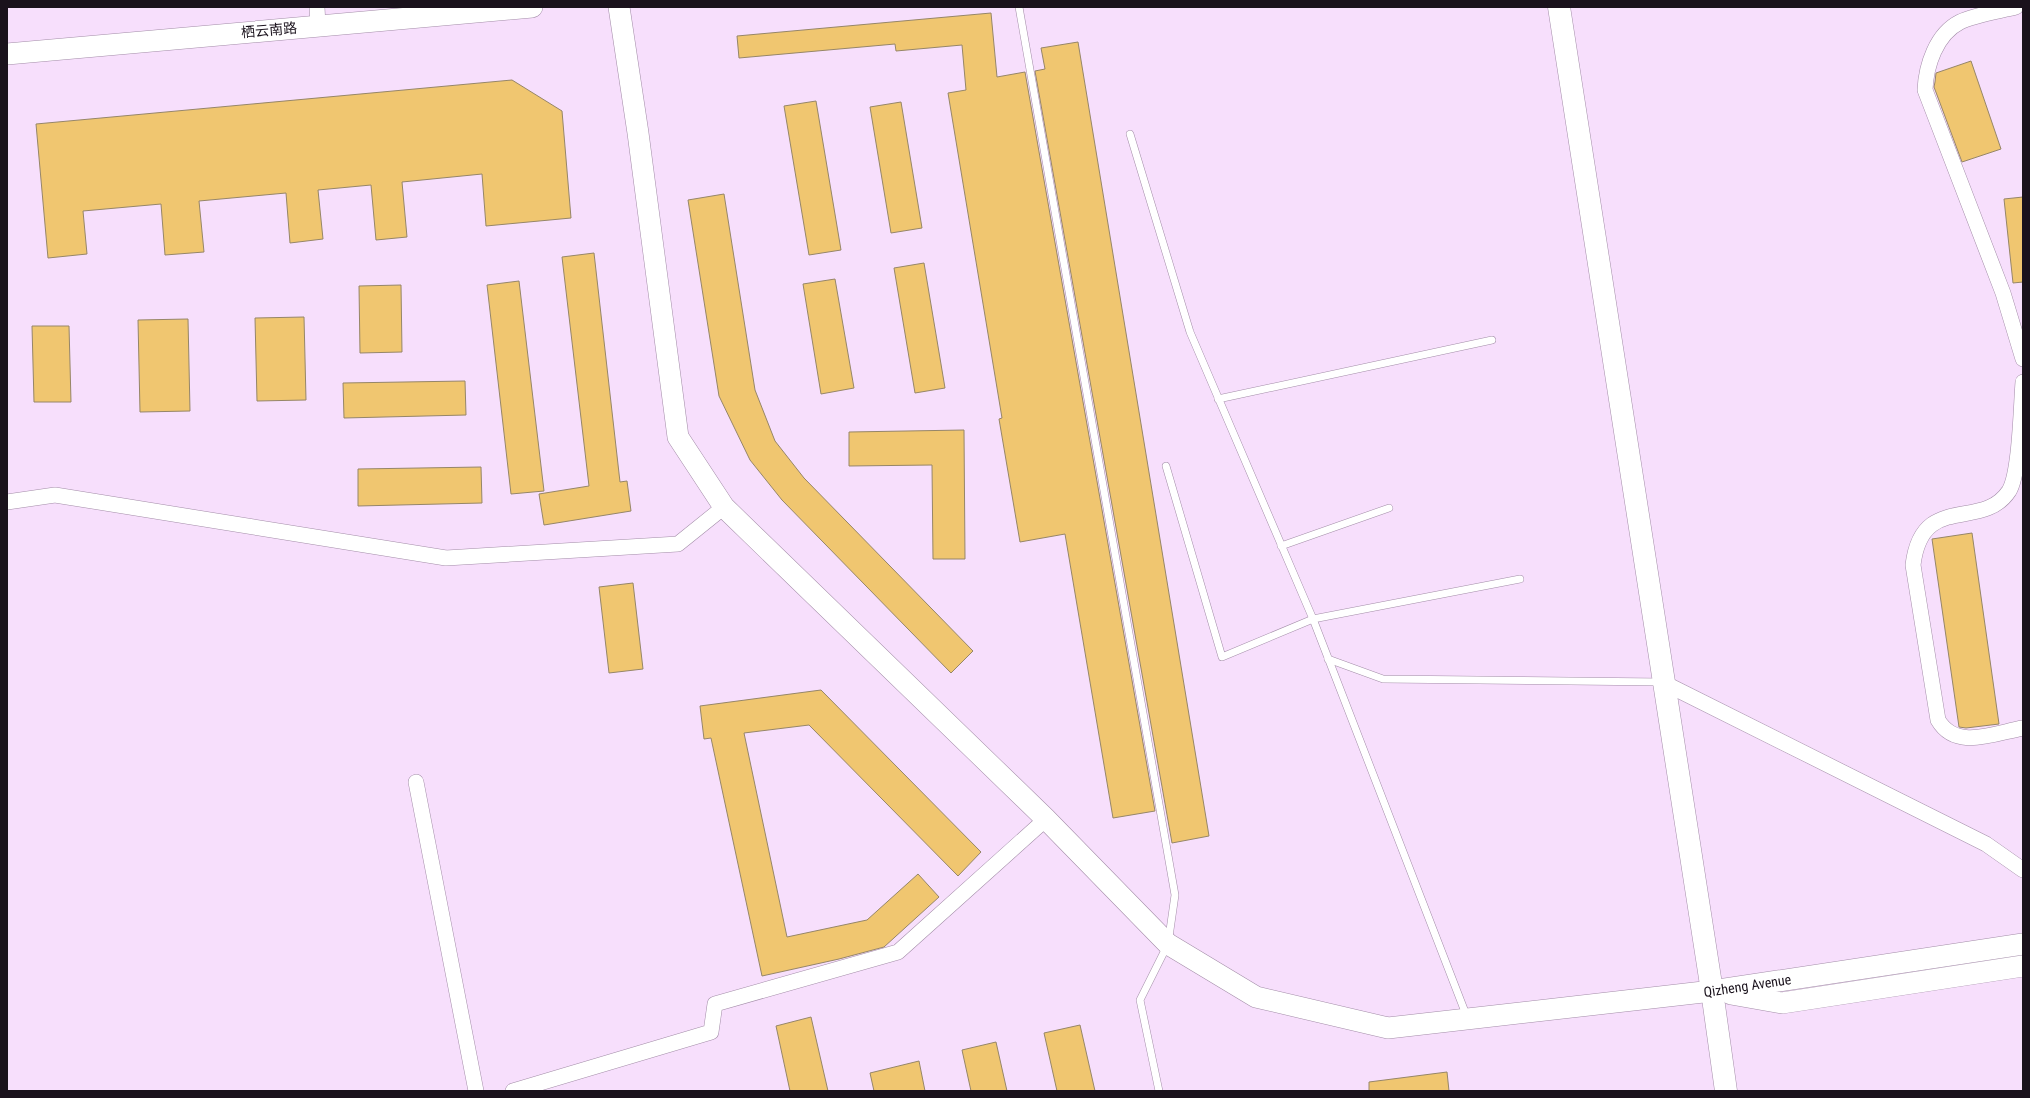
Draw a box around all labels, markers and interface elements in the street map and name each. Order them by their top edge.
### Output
street label: 栖云南路 [240,20,298,40]
street label: Qizheng Avenue [1703,971,1793,1000]

